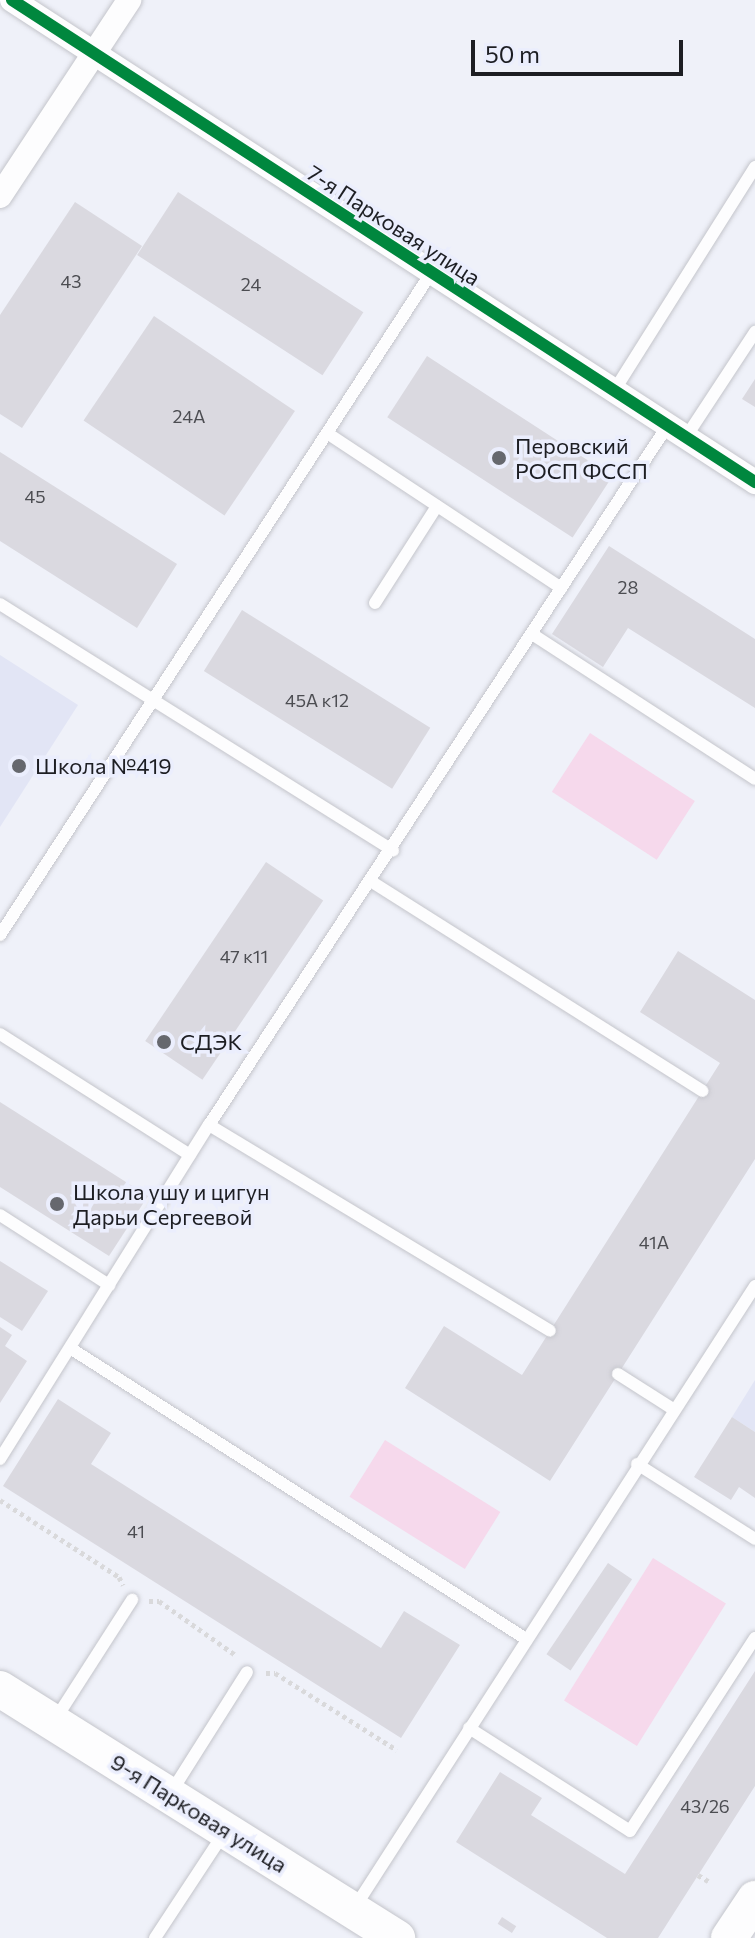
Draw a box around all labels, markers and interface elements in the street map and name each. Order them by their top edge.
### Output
scale bar [475,24,687,74]
text: 50 m [485,39,540,68]
street label: 7-я Парковая улица [303,159,485,291]
house number: 43 [60,270,82,292]
house number: 24 [241,273,261,295]
house number: 24А [173,405,205,427]
place label: Перовский РОСП ФССП [515,432,648,484]
marker: Перовский РОСП ФССП [490,449,508,467]
house number: 45 [24,485,46,507]
house number: 28 [618,576,638,598]
house number: 45А к12 [285,689,349,711]
place label: Школа №419 [35,753,172,779]
marker: Школа №419 [10,757,28,775]
house number: 47 к11 [220,945,268,967]
place label: СДЭК [180,1029,242,1055]
marker: СДЭК [155,1033,173,1051]
place label: Школа ушу и цигун Дарьи Сергеевой [73,1178,270,1230]
marker: Школа ушу и цигун Дарьи Сергеевой [48,1195,66,1213]
house number: 41А [639,1231,669,1253]
house number: 41 [127,1520,145,1542]
street label: 9-я Парковая улица [106,1748,292,1878]
house number: 43/26 [680,1795,730,1817]

